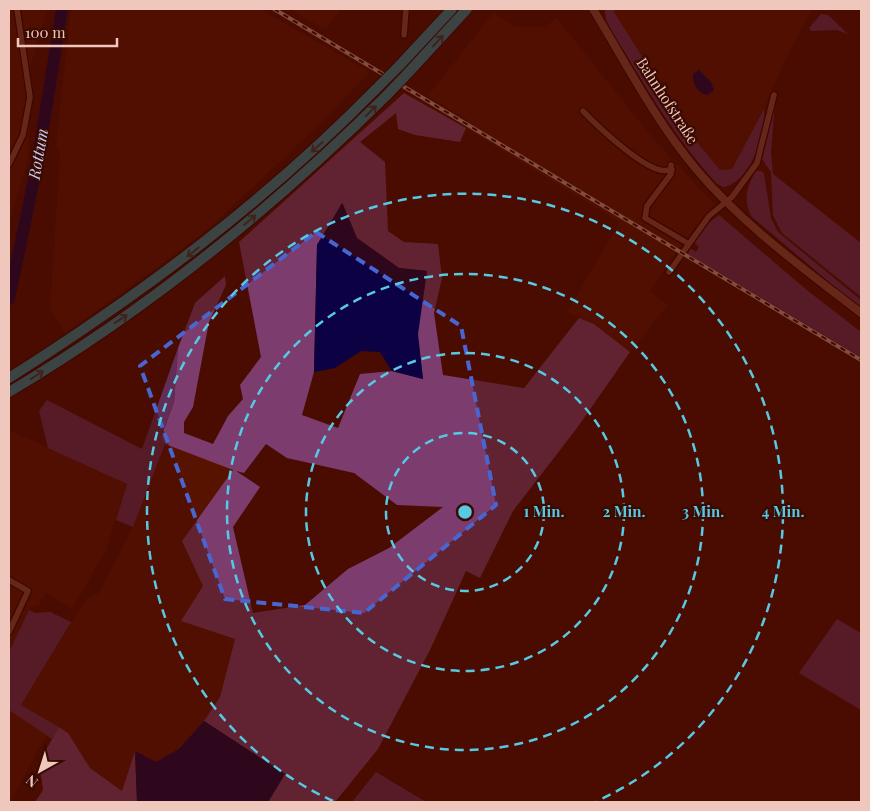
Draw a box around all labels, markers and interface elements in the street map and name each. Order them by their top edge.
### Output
scale bar [18,15,116,47]
text: 100 m [25,22,66,42]
one-way arrow [432,34,444,47]
street label: Bahnhofstraße [632,53,703,147]
one-way arrow [365,105,377,118]
water label: Rottum [23,127,52,182]
one-way arrow [310,141,323,153]
one-way arrow [244,215,257,226]
one-way arrow [186,247,199,258]
one-way arrow [114,313,128,324]
one-way arrow [29,370,43,380]
text: 1 Min. [523,501,565,521]
text: 2 Min. [602,501,646,521]
text: 3 Min. [682,501,724,521]
text: 4 Min. [761,501,805,521]
centre of rings [456,503,474,521]
north arrow [15,746,65,796]
text: N [22,771,41,792]

